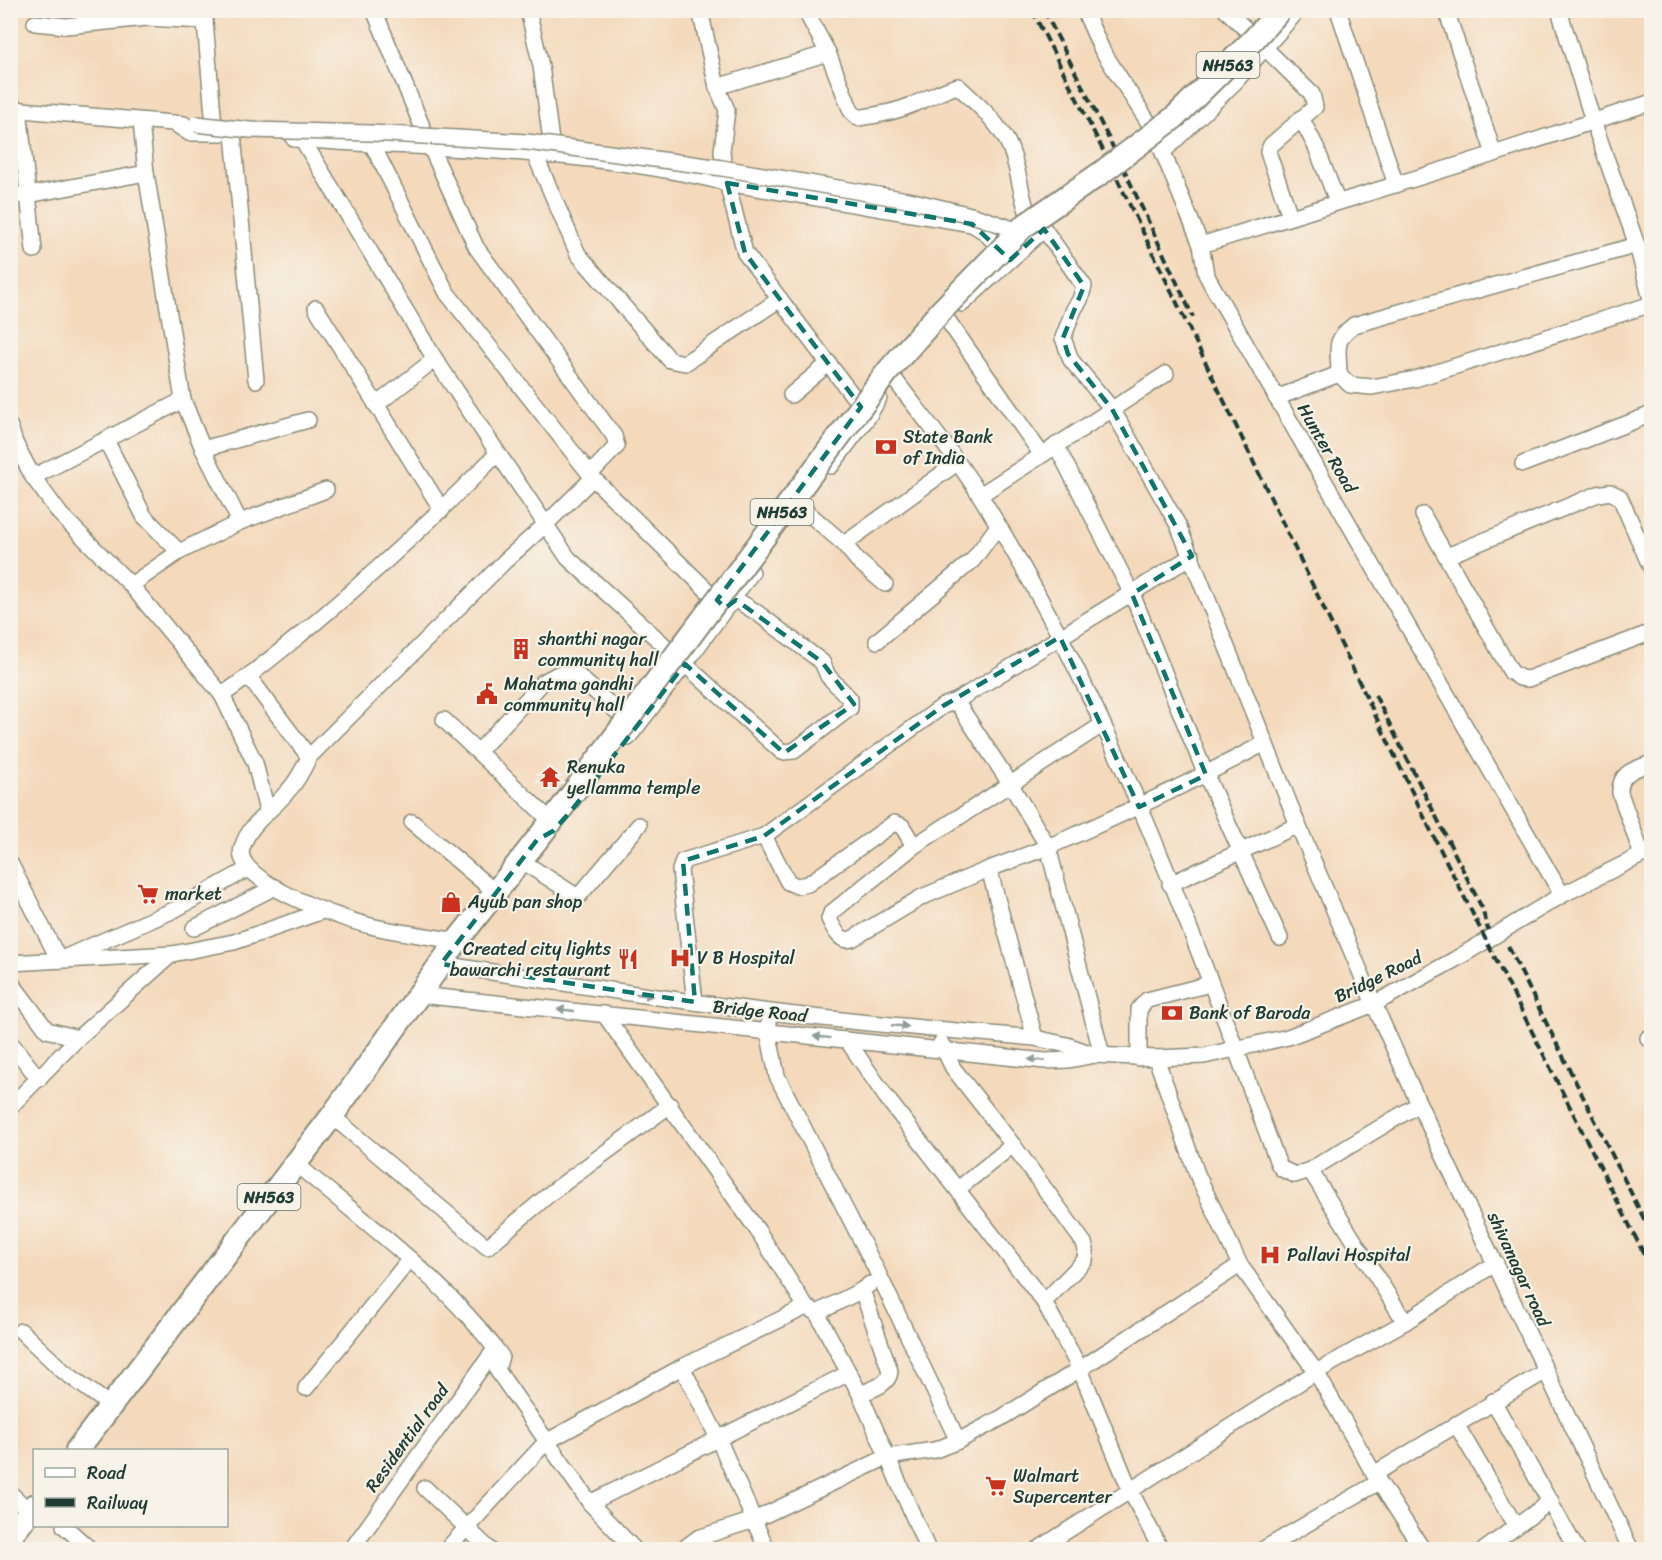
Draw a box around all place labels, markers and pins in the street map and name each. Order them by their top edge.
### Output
place label: State Bank of India [903,421,993,474]
bank icon: State Bank of India [874,435,898,459]
place label: shanthi nagar community hall [537,623,659,676]
building icon: shanthi nagar community hall [509,637,533,661]
place label: Mahatma gandhi community hall [504,668,634,721]
public building icon: Mahatma gandhi community hall [475,682,499,706]
place label: Renuka yellamma temple [567,751,700,804]
temple icon: Renuka yellamma temple [538,765,562,789]
place label: market [165,878,222,910]
supermarket icon: market [136,882,160,906]
place label: Ayub pan shop [467,886,583,918]
shop icon: Ayub pan shop [439,890,463,914]
place label: Created city lights bawarchi restaurant [450,933,612,986]
place label: V B Hospital [697,942,796,974]
hospital icon: V B Hospital [668,946,692,970]
restaurant icon: Created city lights bawarchi restaurant [616,947,640,971]
place label: Bank of Baroda [1189,997,1311,1029]
bank icon: Bank of Baroda [1160,1001,1184,1025]
place label: Pallavi Hospital [1287,1239,1411,1271]
hospital icon: Pallavi Hospital [1258,1243,1282,1267]
place label: Walmart Supercenter [1013,1460,1114,1513]
supermarket icon: Walmart Supercenter [984,1474,1008,1498]

